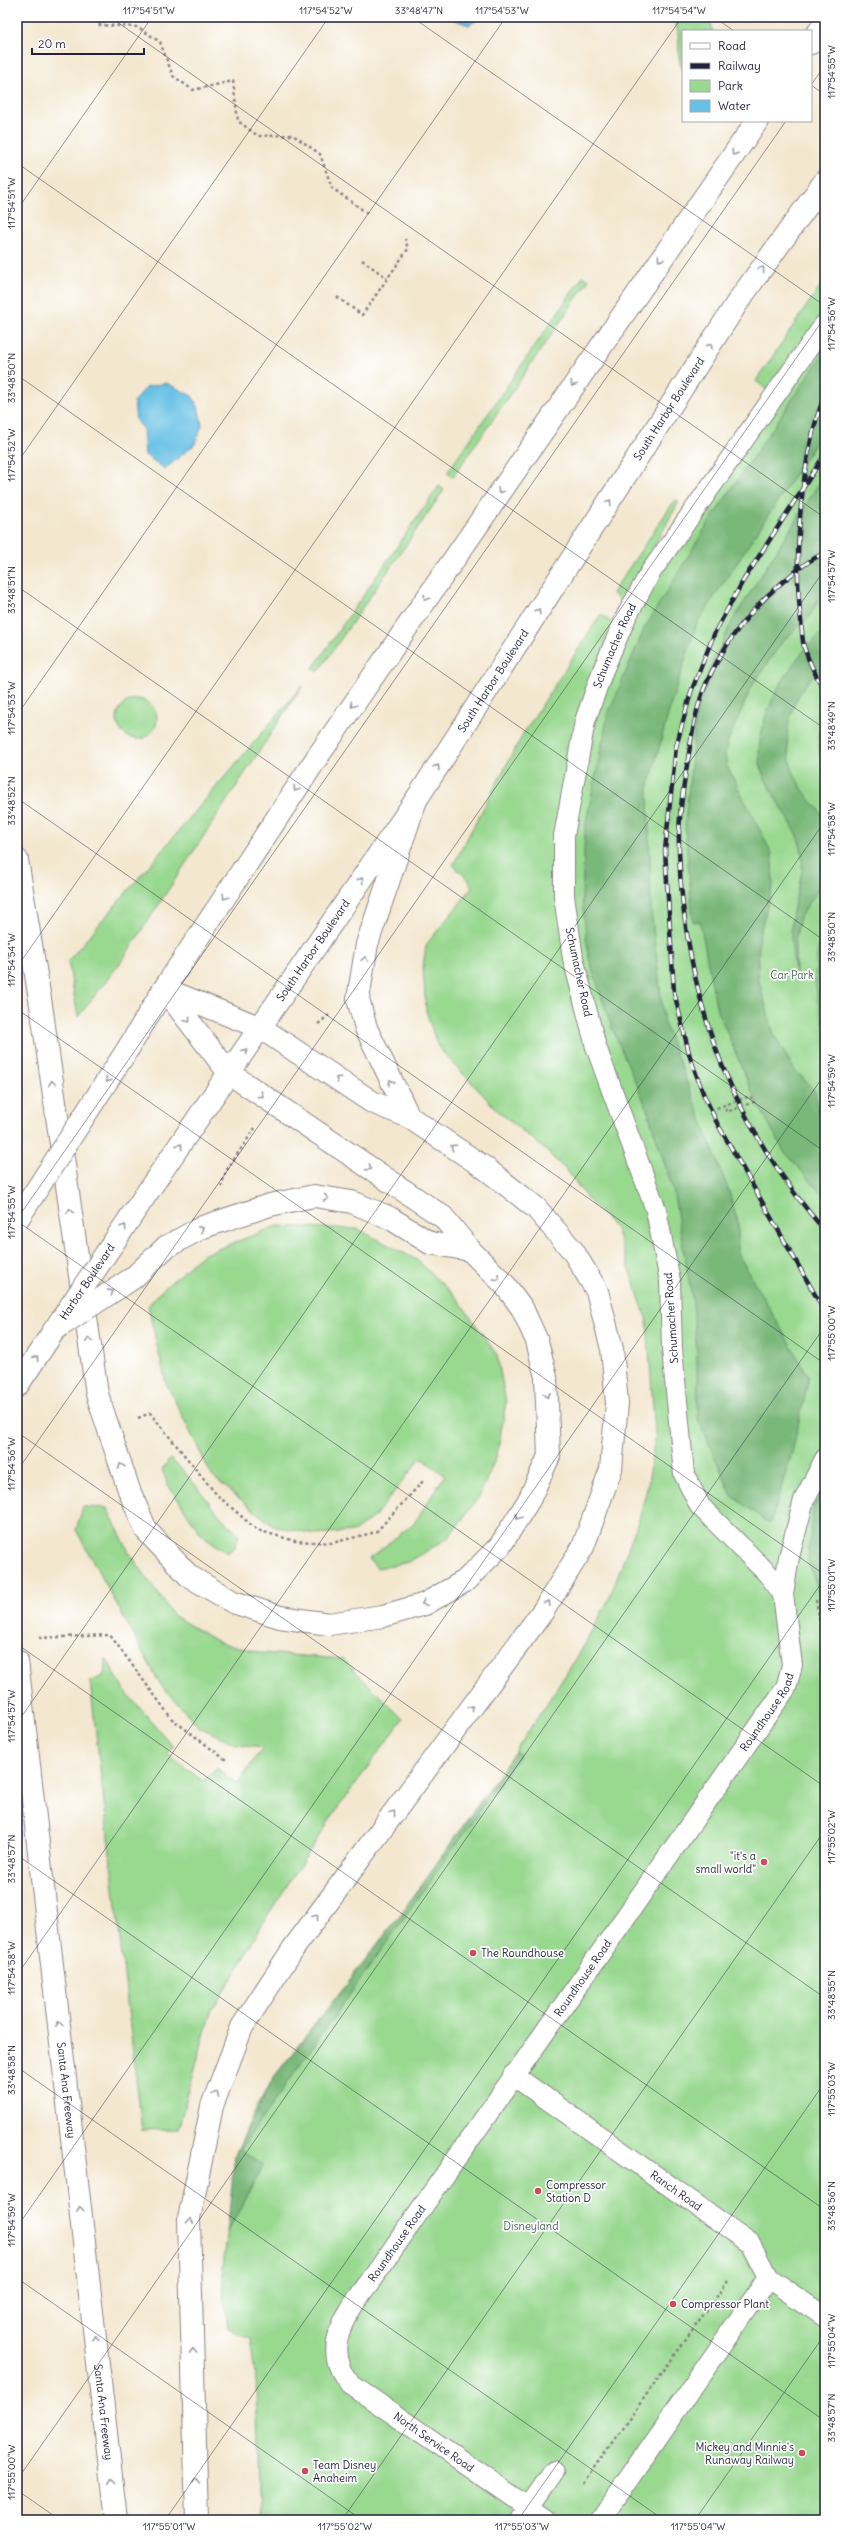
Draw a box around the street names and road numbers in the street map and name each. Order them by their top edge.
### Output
street label: South Harbor Boulevard [630,354,708,463]
street label: Schumacher Road [590,600,639,690]
street label: South Harbor Boulevard [454,626,532,735]
street label: South Harbor Boulevard [273,896,353,1004]
street label: Schumacher Road [563,926,595,1019]
street label: Harbor Boulevard [56,1241,118,1322]
street label: Schumacher Road [661,1272,681,1364]
street label: Roundhouse Road [737,1671,797,1754]
street label: Roundhouse Road [551,1936,615,2019]
street label: Santa Ana Freeway [54,2041,79,2139]
street label: Ranch Road [648,2168,705,2214]
street label: Roundhouse Road [365,2202,429,2285]
street label: Santa Ana Freeway [91,2363,116,2461]
street label: North Service Road [391,2409,477,2475]

